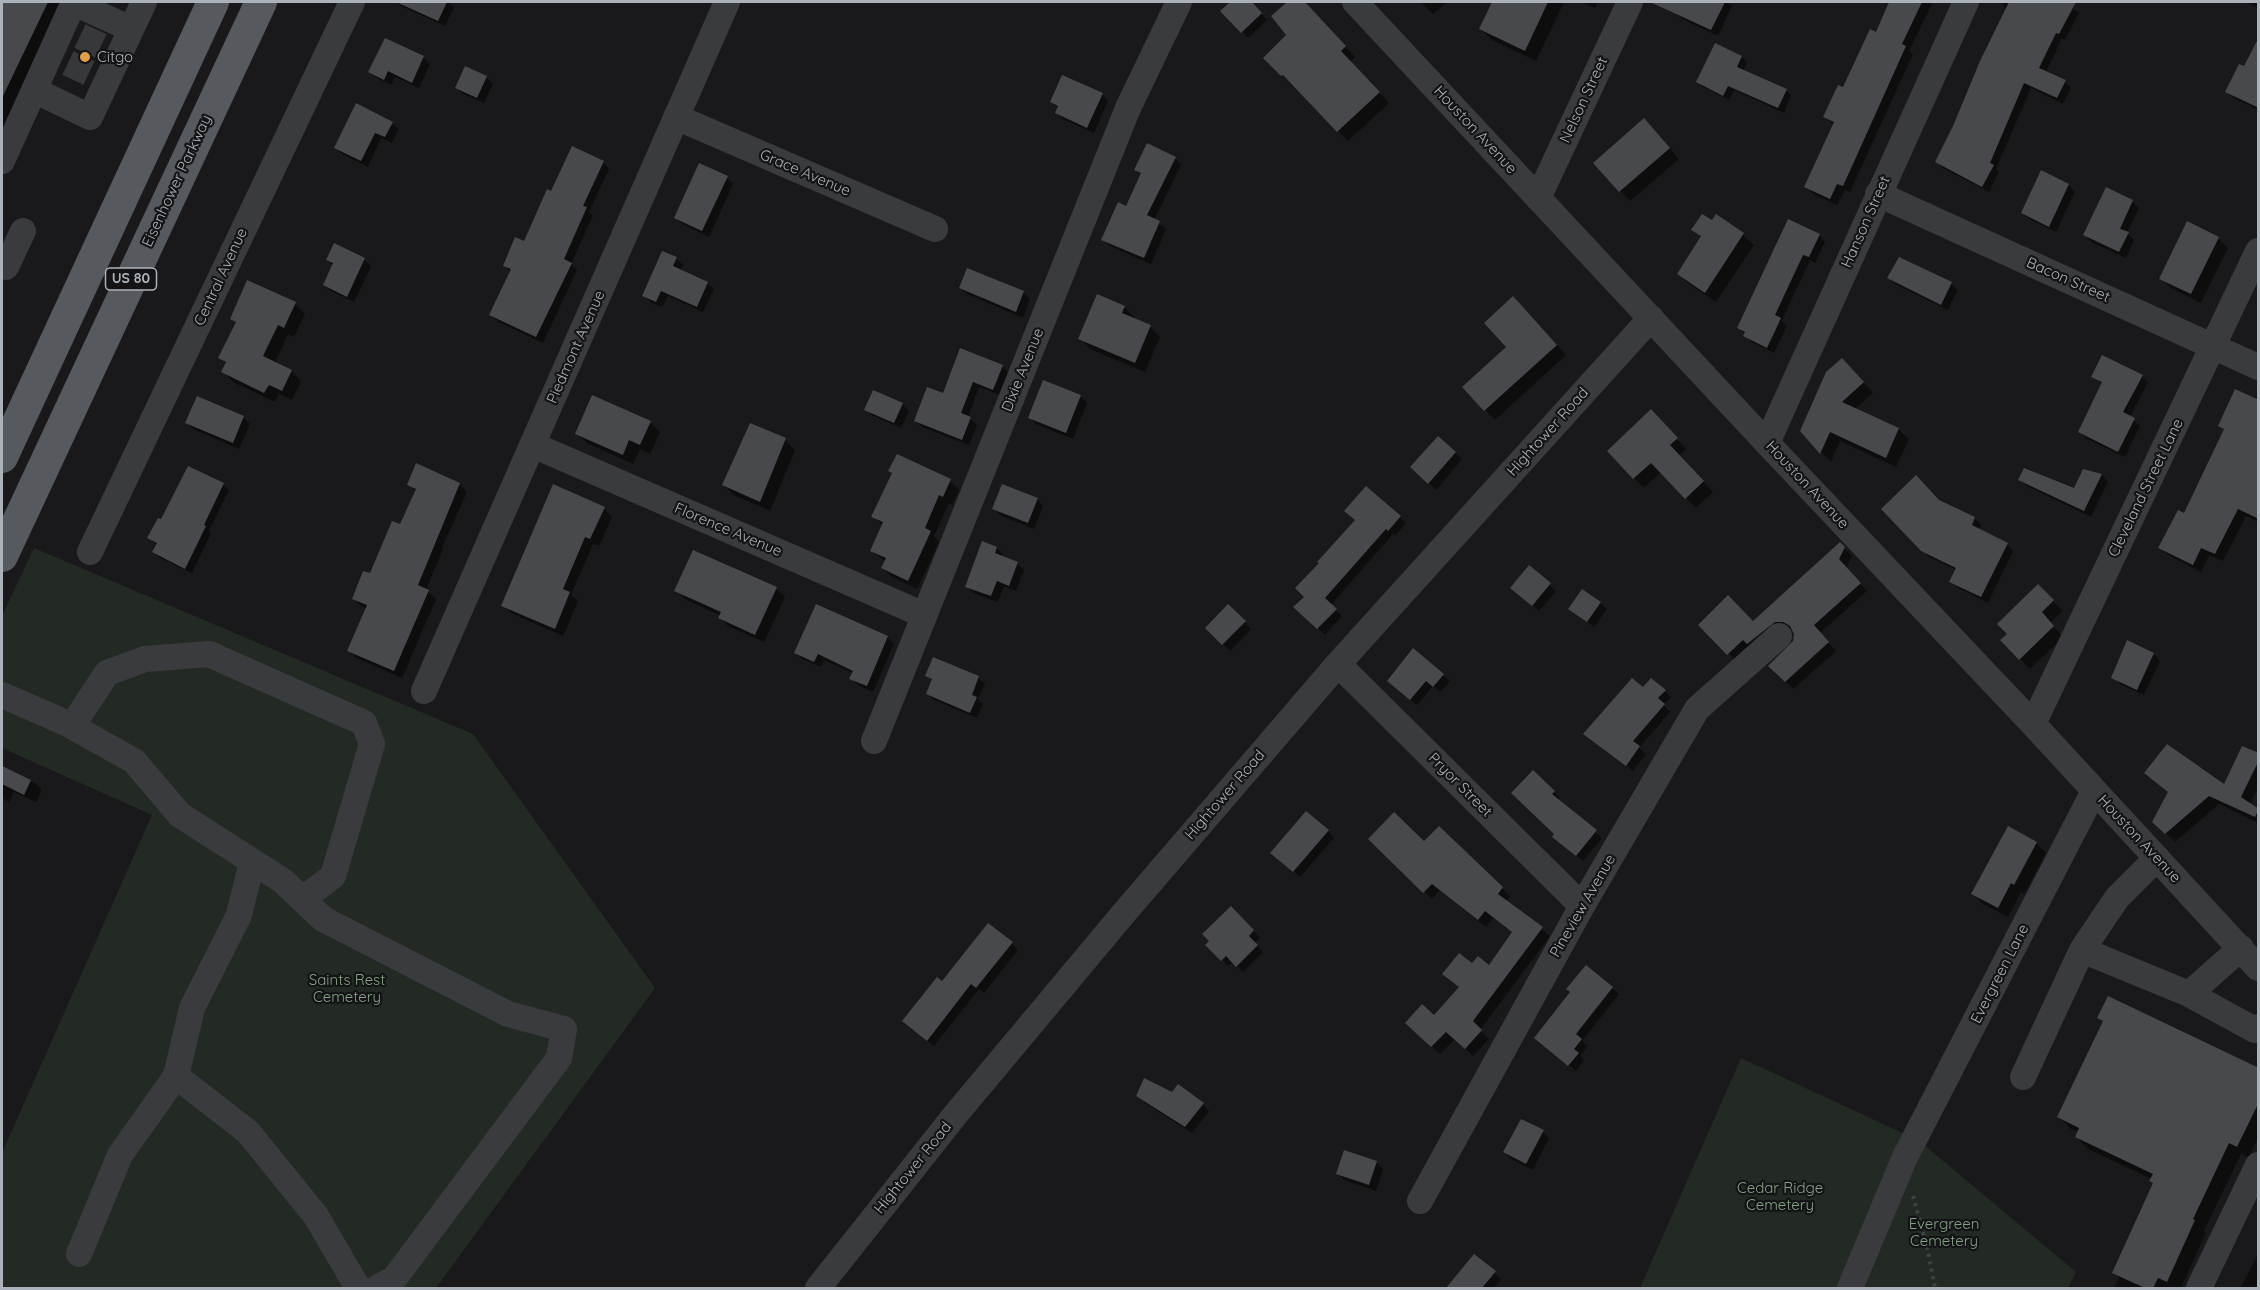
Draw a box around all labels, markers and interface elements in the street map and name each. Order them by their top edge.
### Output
place label: Citgo [97,48,133,66]
marker: Citgo [78,50,92,64]
street label: Nelson Street [1556,54,1612,146]
street label: Houston Avenue [1430,82,1520,178]
street label: Eisenhower Parkway [138,112,216,250]
street label: Grace Avenue [757,146,853,200]
street label: Hanson Street [1838,173,1894,271]
street label: Central Avenue [191,225,251,329]
street label: Bacon Street [2023,254,2113,306]
road number: US 80 [106,268,156,290]
street label: Piedmont Avenue [543,288,609,406]
street label: Dixie Avenue [998,326,1048,414]
street label: Hightower Road [1504,384,1592,480]
street label: Cleveland Street Lane [2105,416,2187,560]
street label: Houston Avenue [1762,437,1852,533]
street label: Florence Avenue [672,499,784,561]
street label: Hightower Road [1181,747,1269,843]
street label: Pryor Street [1424,749,1496,821]
street label: Houston Avenue [2094,791,2184,887]
street label: Pineview Avenue [1546,851,1620,961]
street label: Evergreen Lane [1967,921,2033,1027]
park label: Saints Rest Cemetery [309,971,385,1006]
street label: Hightower Road [871,1119,955,1217]
park label: Cedar Ridge Cemetery [1737,1179,1823,1214]
park label: Evergreen Cemetery [1909,1215,1979,1250]

